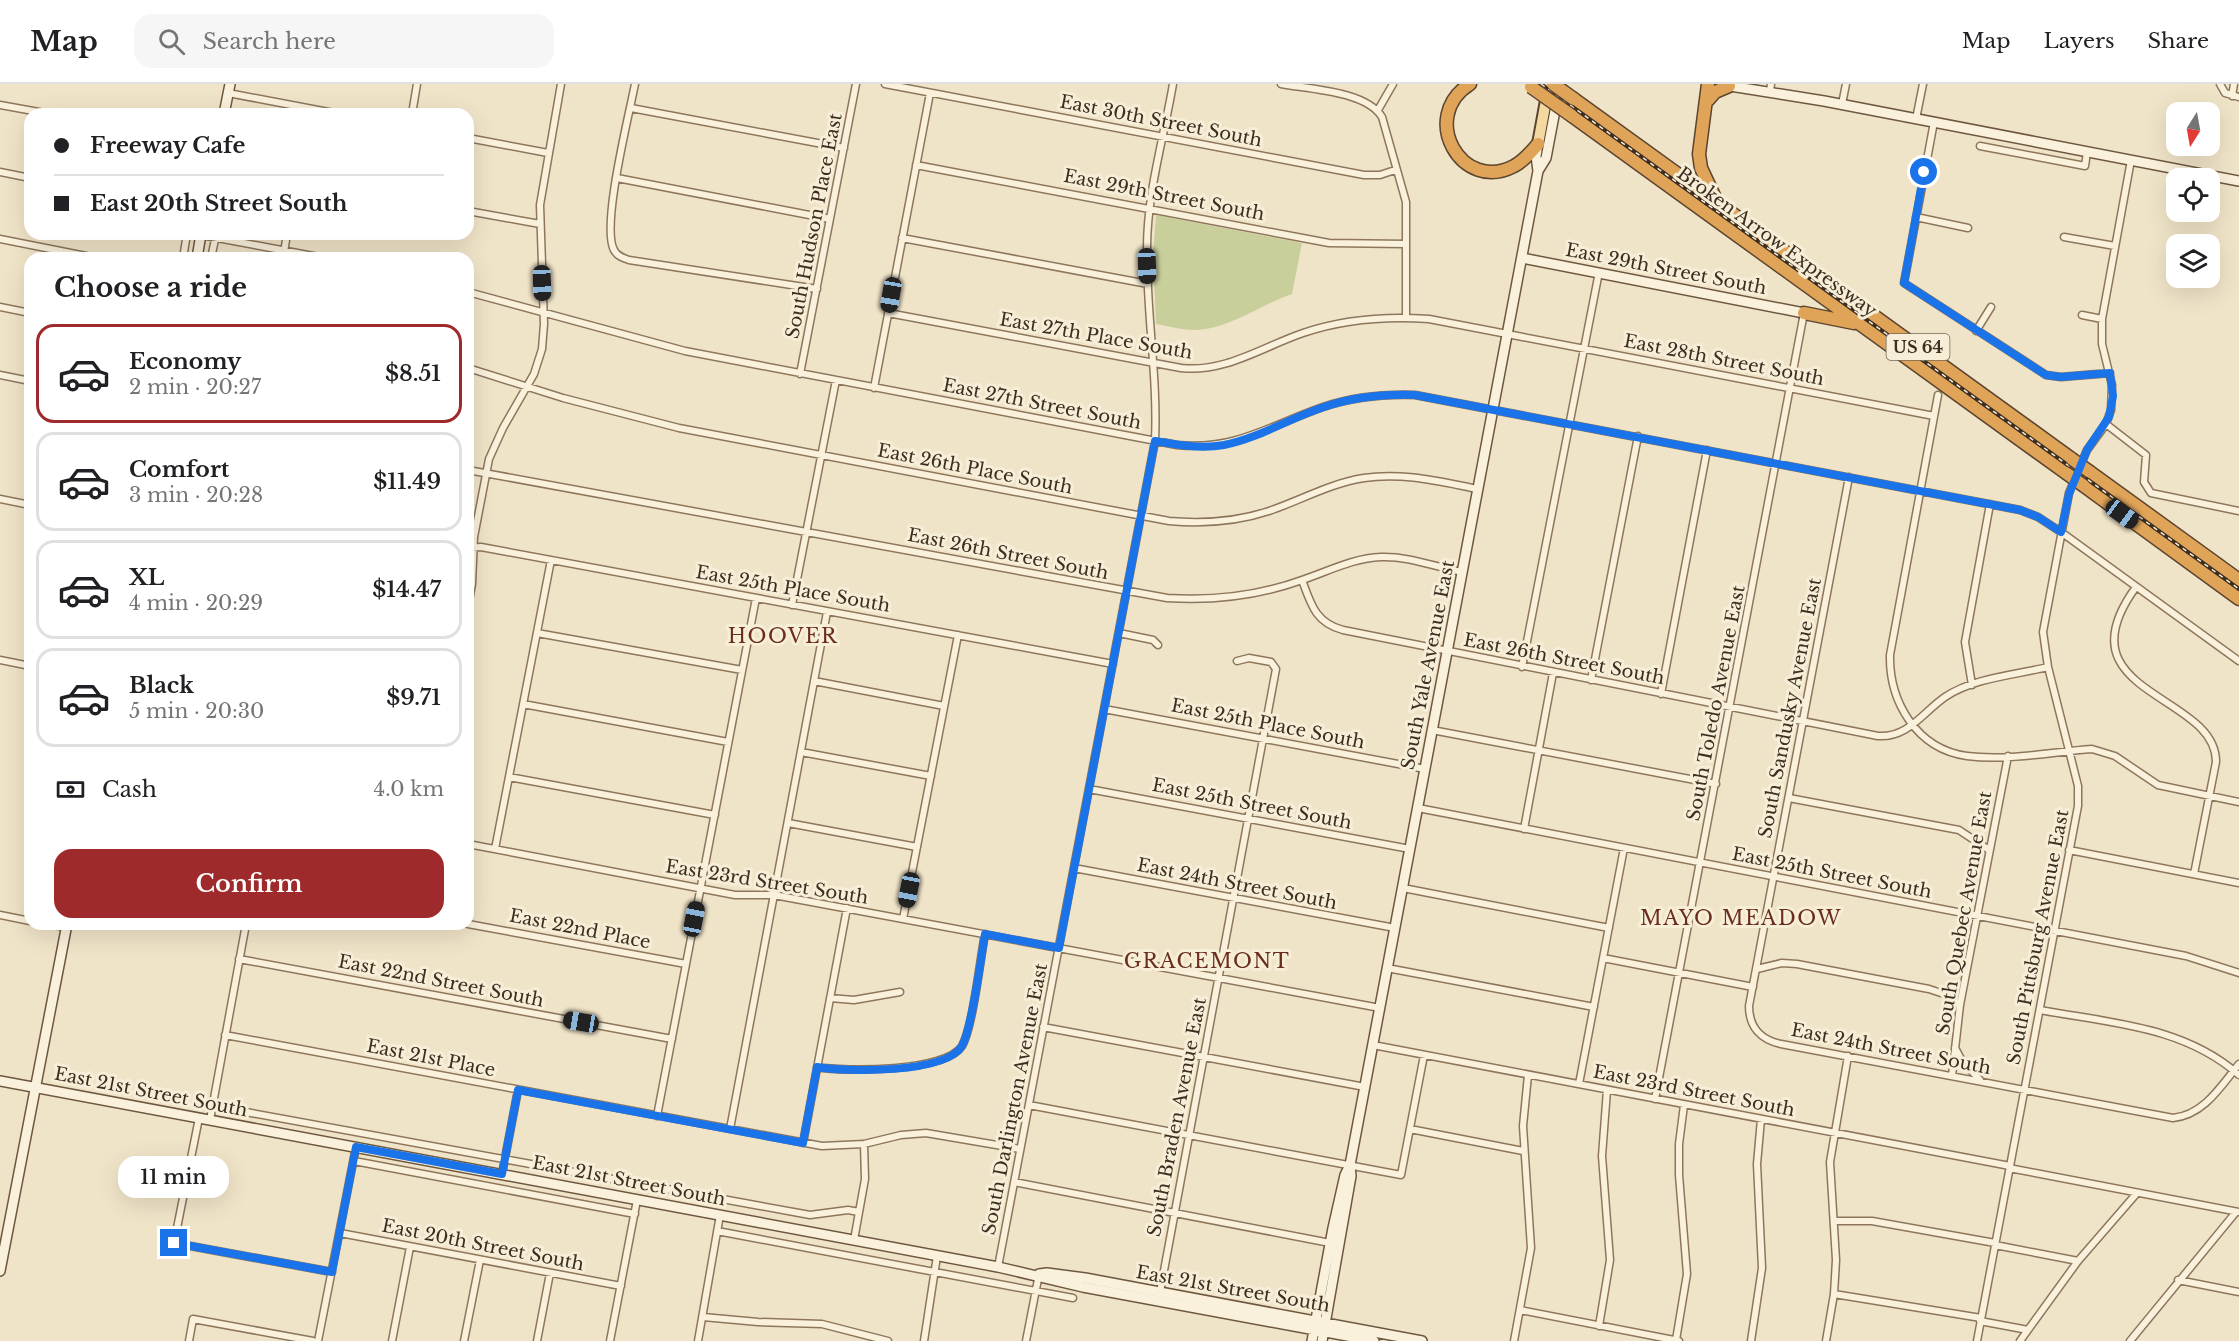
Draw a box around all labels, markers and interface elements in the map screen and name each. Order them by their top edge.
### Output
search box [134,14,554,68]
text: Map [30,24,98,59]
icon: search [155,25,188,58]
text: Search here [203,28,336,55]
text: Map [1962,28,2011,54]
text: Layers [2044,28,2115,54]
text: Share [2148,28,2209,54]
street label: East 30th Street South [1058,91,1264,151]
north arrow [2166,102,2220,156]
map controls [2166,102,2220,288]
street label: South Hudson Place East [781,111,847,341]
text: Freeway Cafe [90,132,245,159]
route start [1910,158,1937,185]
street label: Broken Arrow Expressway [1673,162,1881,322]
street label: East 29th Street South [1062,165,1266,225]
button: locate [2166,168,2220,222]
text: East 20th Street South [90,190,347,217]
button: layers [2166,234,2220,288]
street label: East 29th Street South [1564,239,1768,299]
car [1137,248,1157,284]
car [532,265,552,301]
text: Choose a ride [54,271,247,304]
car [879,276,903,314]
street label: East 27th Place South [998,308,1194,364]
street label: East 28th Street South [1622,330,1826,390]
road number: US 64 [1886,334,1950,360]
icon: car [57,347,111,401]
text: Economy [129,348,241,375]
text: $8.51 [385,360,441,387]
street label: East 27th Street South [941,374,1143,434]
text: 2 min · 20:27 [129,375,261,399]
street label: East 26th Place South [876,439,1074,499]
icon: car [57,455,111,509]
text: Comfort [129,456,229,483]
text: $11.49 [373,468,441,495]
text: 3 min · 20:28 [129,483,263,507]
car [2102,496,2142,532]
street label: East 26th Street South [906,524,1110,584]
street label: South Yale Avenue East [1397,558,1459,772]
street label: East 25th Place South [694,561,892,617]
icon: car [57,563,111,617]
text: XL [129,564,164,591]
text: $14.47 [372,576,441,603]
street label: South Sandusky Avenue East [1754,576,1826,840]
street label: South Toledo Avenue East [1682,583,1750,823]
text: 4 min · 20:29 [129,591,263,615]
district label: HOOVER [728,624,838,648]
street label: East 26th Street South [1462,629,1666,689]
icon: car [57,671,111,725]
text: Black [129,672,194,699]
text: $9.71 [386,684,441,711]
street label: East 25th Place South [1169,694,1367,754]
text: 5 min · 20:30 [129,699,264,723]
icon: cash [54,773,87,806]
street label: East 25th Street South [1150,774,1354,834]
text: Cash [102,776,157,803]
text: 4.0 km [374,777,444,801]
street label: South Quebec Avenue East [1932,789,1996,1037]
street label: South Pittsburg Avenue East [2002,807,2074,1066]
street label: East 25th Street South [1730,843,1934,903]
button: Confirm [54,849,444,918]
street label: East 24th Street South [1135,854,1339,914]
street label: East 23rd Street South [664,855,870,909]
car [897,871,921,909]
car [682,900,706,938]
street label: East 22nd Place [508,905,652,953]
district label: MAYO MEADOW [1640,906,1842,930]
district label: GRACEMONT [1124,949,1290,973]
street label: East 22nd Street South [336,950,546,1012]
street label: South Darlington Avenue East [978,961,1052,1237]
street label: South Braden Avenue East [1143,995,1211,1238]
car [562,1010,600,1034]
street label: East 24th Street South [1789,1019,1993,1079]
street label: East 21st Place [365,1035,497,1081]
street label: East 23rd Street South [1591,1061,1797,1121]
street label: East 21st Street South [53,1062,249,1122]
street label: East 21st Street South [531,1151,727,1211]
callout: 11 min [118,1156,230,1198]
text: 11 min [140,1165,207,1189]
street label: East 20th Street South [380,1215,586,1275]
route end [160,1229,187,1256]
street label: East 21st Street South [1134,1261,1332,1317]

